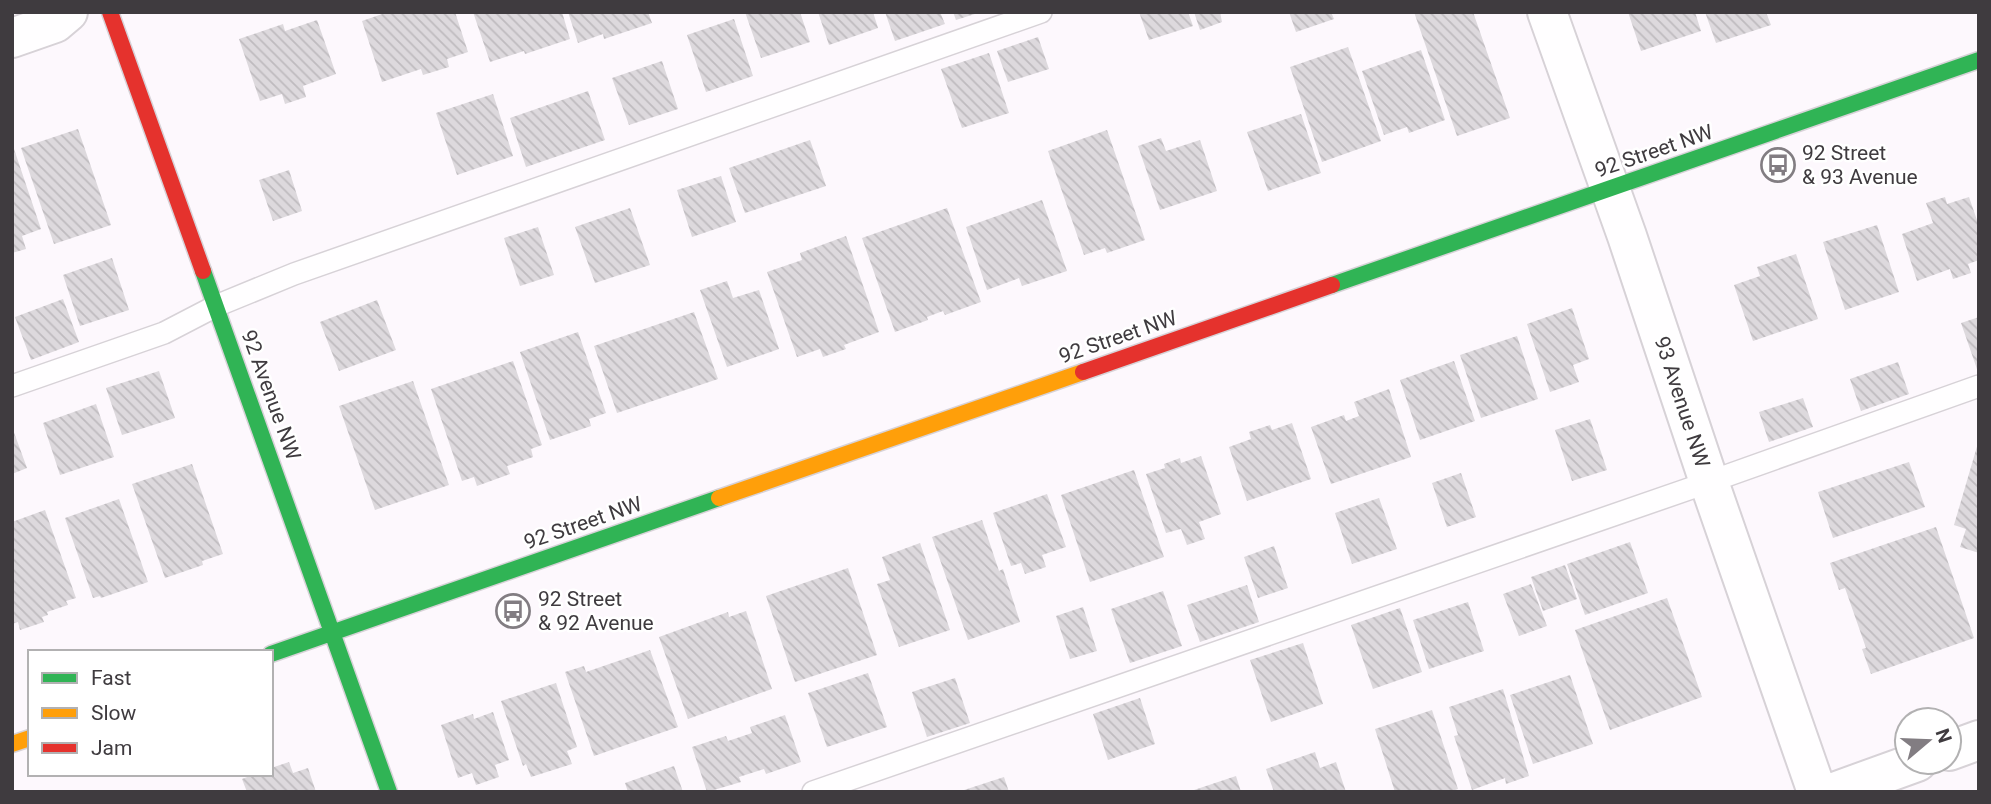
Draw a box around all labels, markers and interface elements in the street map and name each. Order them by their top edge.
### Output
street label: 92 Street NW [1592,120,1716,182]
place label: 92 Street & 93 Avenue [1802,141,1918,189]
bus stop icon: 92 Street & 93 Avenue [1759,146,1797,184]
street label: 92 Street NW [1056,306,1180,368]
street label: 92 Avenue NW [236,327,306,463]
street label: 93 Avenue NW [1650,333,1715,471]
street label: 92 Street NW [521,492,645,554]
place label: 92 Street & 92 Avenue [538,587,654,635]
bus stop icon: 92 Street & 92 Avenue [494,592,532,630]
legend [28,650,273,776]
text: Fast [91,666,132,690]
text: Slow [91,701,137,725]
north arrow [1893,706,1963,776]
text: N [1931,726,1957,746]
text: Jam [91,736,132,760]

